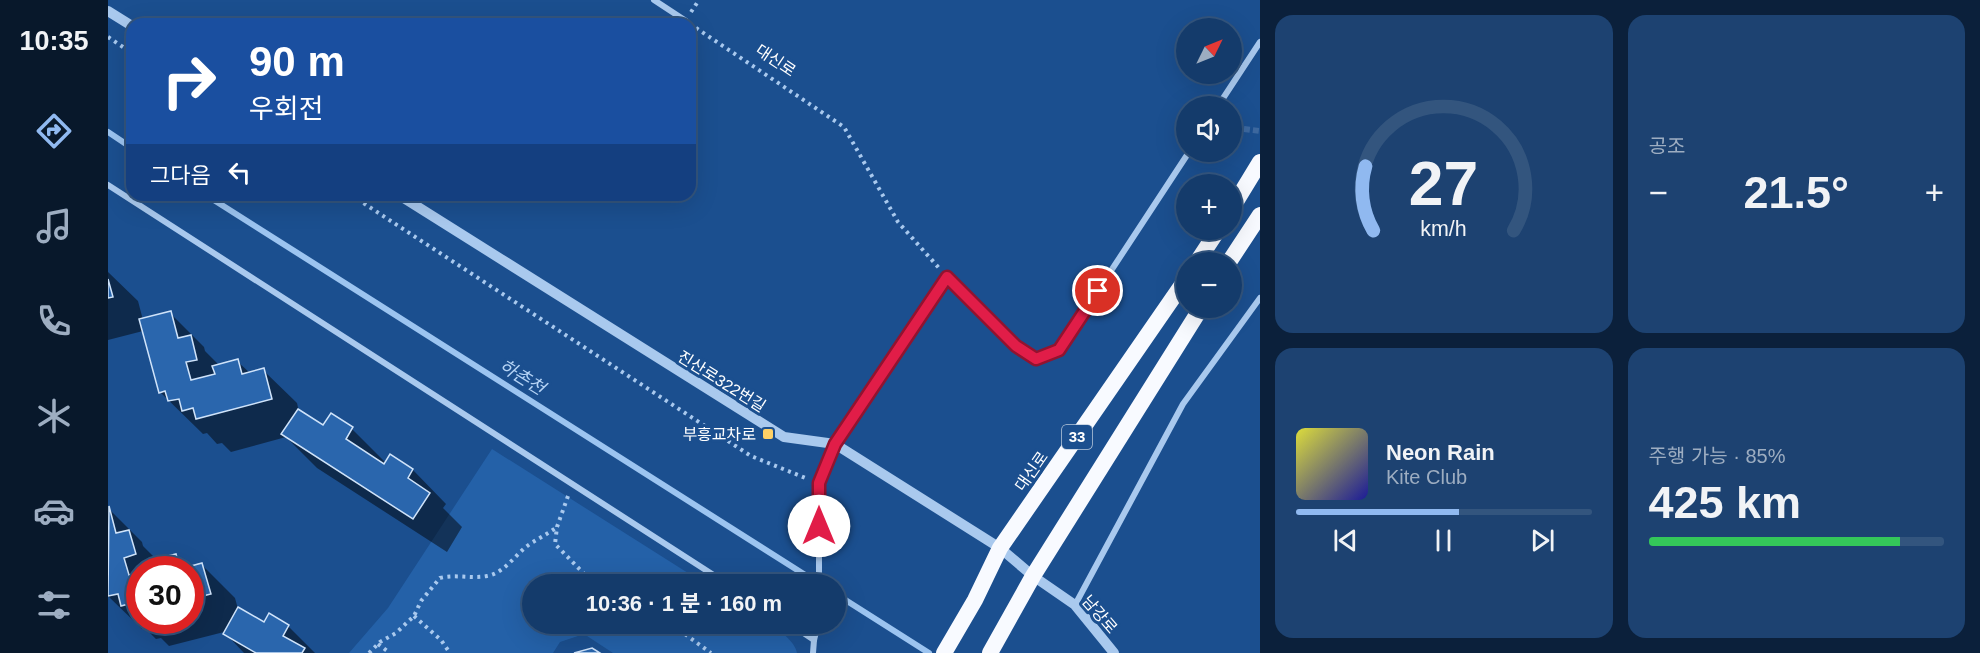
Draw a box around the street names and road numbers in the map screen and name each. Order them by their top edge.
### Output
street label: 대신로 [753,41,799,80]
street label: 진산로322번길 [675,348,769,415]
road number: 33 [1062,425,1092,449]
street label: 대신로 [1012,448,1051,494]
street label: 남강로 [1079,592,1121,637]

